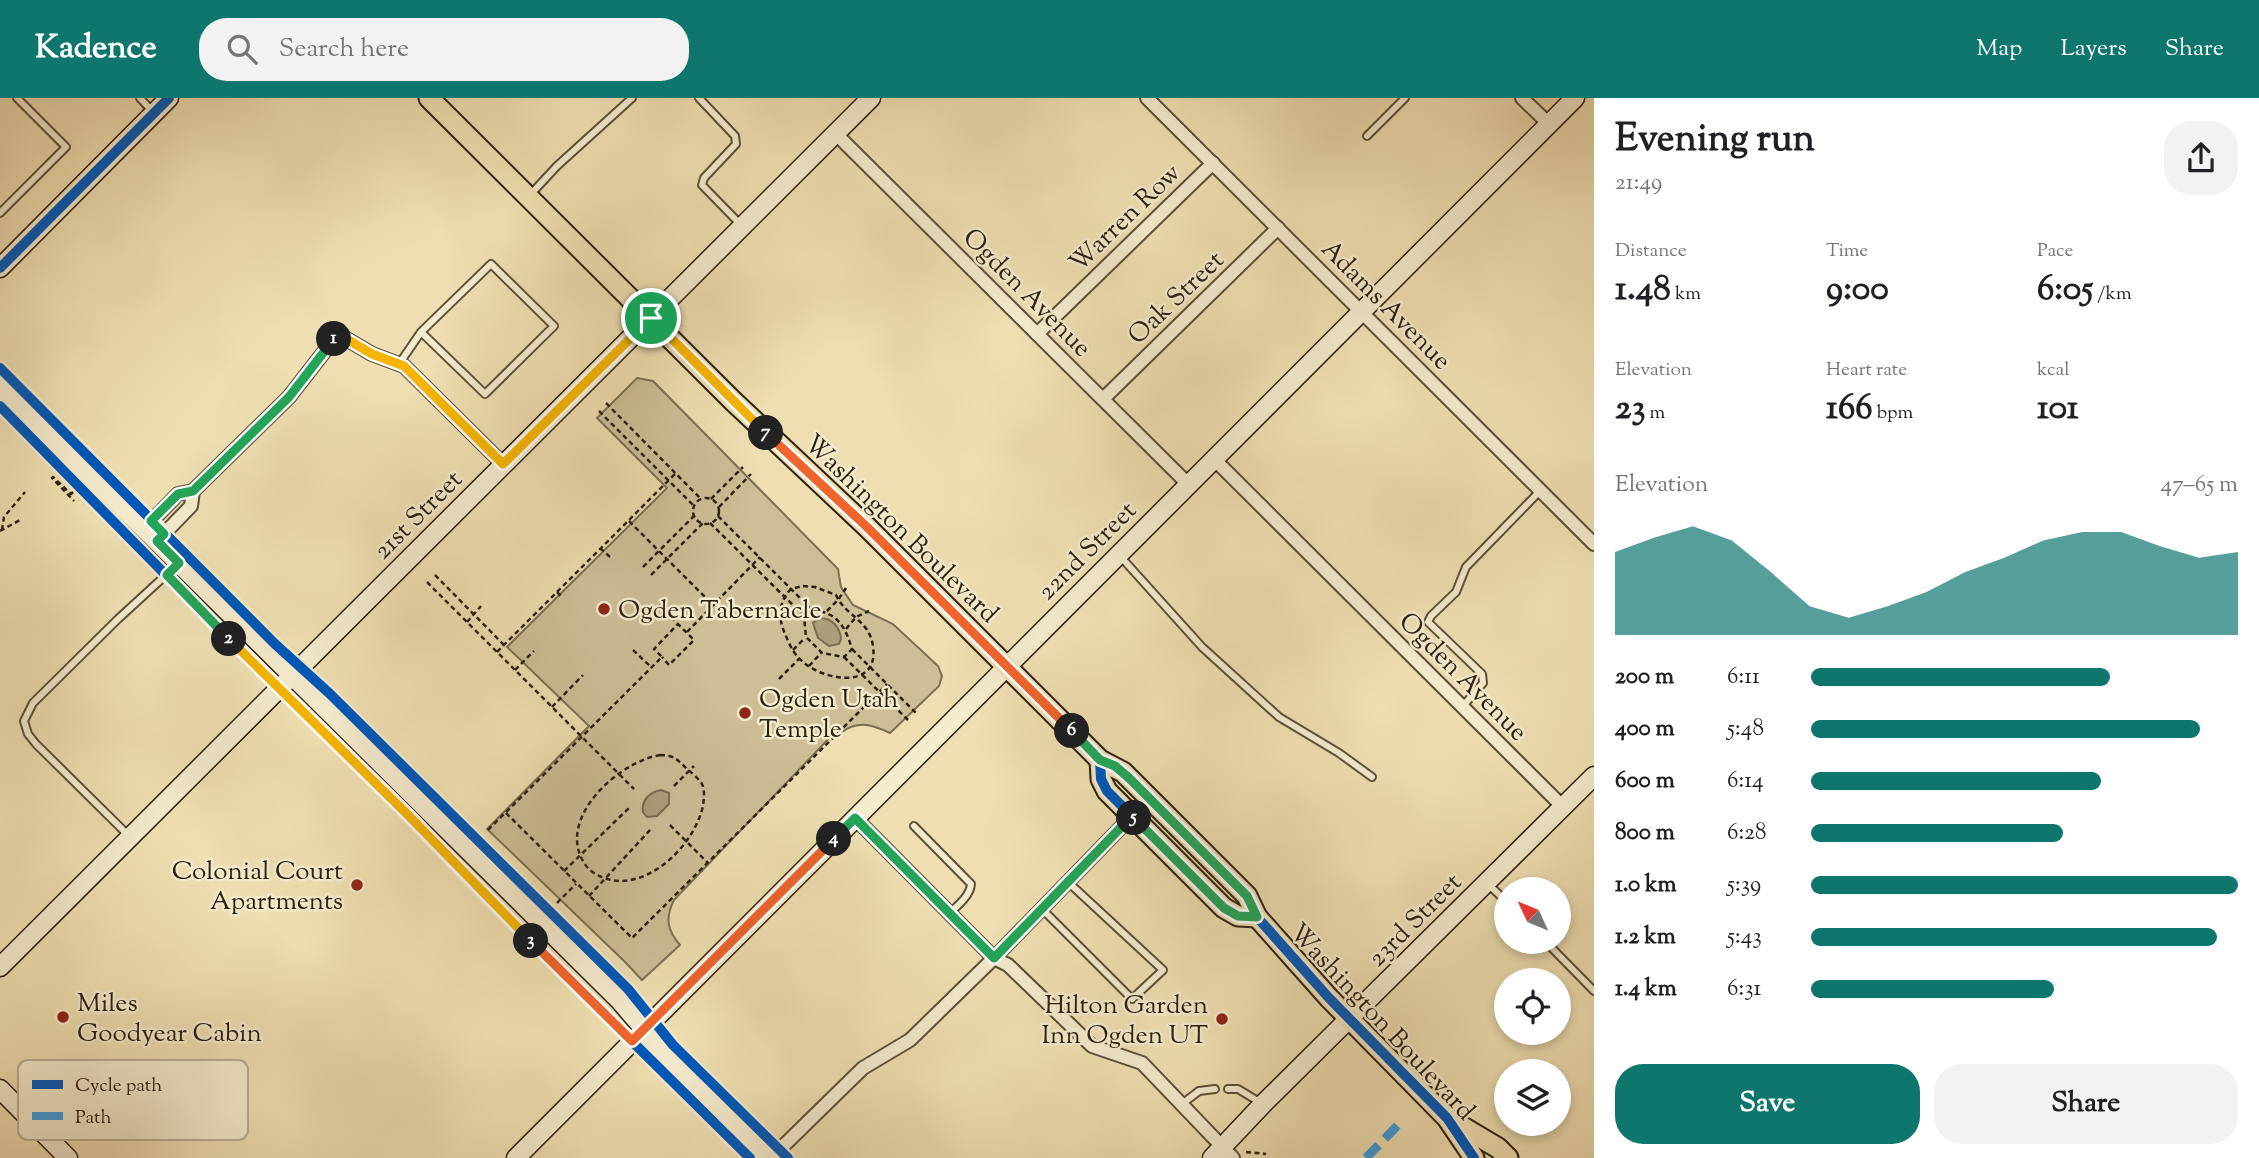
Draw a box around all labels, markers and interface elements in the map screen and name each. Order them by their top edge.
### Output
search box [199,18,689,81]
text: Kadence [35,25,157,73]
icon: search [223,30,261,68]
text: Search here [279,31,409,68]
text: Map [1976,32,2022,66]
text: Layers [2060,32,2127,66]
text: Share [2165,32,2224,66]
text: Evening run [1615,114,1815,168]
button: share [2164,121,2238,195]
street label: Warren Row [1062,156,1190,282]
text: 21:49 [1615,167,1662,200]
street label: Ogden Avenue [953,221,1099,367]
street label: Adams Avenue [1312,232,1459,379]
text: Distance [1615,238,1687,265]
text: Time [1826,238,1868,265]
text: Pace [2037,238,2073,265]
street label: Oak Street [1120,243,1233,354]
text: 1.48 [1615,265,1671,316]
text: 9:00 [1826,265,1889,316]
text: 6:05 [2037,265,2093,316]
text: km [1671,281,1701,308]
text: /km [2093,281,2132,308]
pin [621,288,681,348]
icon: arrive [632,299,670,337]
pin: 1 [316,322,352,356]
text: 1 [330,325,337,352]
text: Elevation [1615,357,1692,384]
text: Heart rate [1826,357,1907,384]
text: kcal [2037,357,2070,384]
text: 23 [1615,384,1646,435]
text: 166 [1826,384,1873,435]
text: 101 [2037,384,2079,435]
text: m [1646,400,1665,427]
text: bpm [1873,400,1913,427]
pin: 7 [748,416,784,450]
text: 7 [761,419,770,446]
street label: Washington Boulevard [795,427,1006,633]
street label: 21st Street [366,463,472,569]
text: Elevation [1615,469,1708,502]
text: 47–65 m [2161,469,2238,502]
street label: 22nd Street [1030,494,1146,610]
place label: Ogden Tabernacle [618,593,822,630]
marker: Ogden Tabernacle [596,601,612,617]
street label: Ogden Avenue [1389,605,1535,751]
pin: 2 [212,622,246,656]
text: 2 [224,625,233,652]
text: 200 m [1615,661,1674,694]
text: 6:11 [1727,661,1760,694]
place label: Ogden Utah Temple [759,682,899,749]
marker: Ogden Utah Temple [737,705,753,721]
text: 400 m [1615,713,1675,746]
text: 5:48 [1727,713,1764,746]
pin: 6 [1054,714,1090,748]
text: 6 [1067,717,1076,744]
text: 600 m [1615,765,1675,798]
text: 6:14 [1727,765,1764,798]
pin: 5 [1116,800,1152,836]
text: 5 [1130,804,1137,831]
text: 800 m [1615,817,1675,850]
text: 6:28 [1727,817,1766,850]
pin: 4 [816,822,852,856]
text: 4 [829,825,838,852]
place label: Colonial Court Apartments [172,854,343,921]
street label: 23rd Street [1360,865,1471,976]
text: 1.0 km [1615,869,1677,902]
text: 5:39 [1727,869,1761,902]
marker: Colonial Court Apartments [349,877,365,893]
north arrow [1494,877,1572,954]
map controls [1494,877,1571,1136]
street label: Washington Boulevard [1280,916,1483,1130]
text: 1.2 km [1615,921,1676,954]
text: 5:43 [1727,921,1762,954]
pin: 3 [514,924,548,958]
text: 3 [527,927,534,954]
button: locate [1494,968,1571,1045]
text: 1.4 km [1615,973,1677,1006]
text: 6:31 [1727,973,1761,1006]
place label: Miles Goodyear Cabin [77,986,262,1053]
place label: Hilton Garden Inn Ogden UT [1042,988,1208,1055]
marker: Miles Goodyear Cabin [55,1009,71,1025]
marker: Hilton Garden Inn Ogden UT [1214,1011,1230,1027]
button: layers [1494,1059,1571,1136]
legend [18,1060,248,1140]
button: Save [1615,1064,1920,1144]
button: Share [1934,1064,2238,1144]
text: Cycle path [75,1073,162,1100]
text: Path [75,1105,112,1132]

